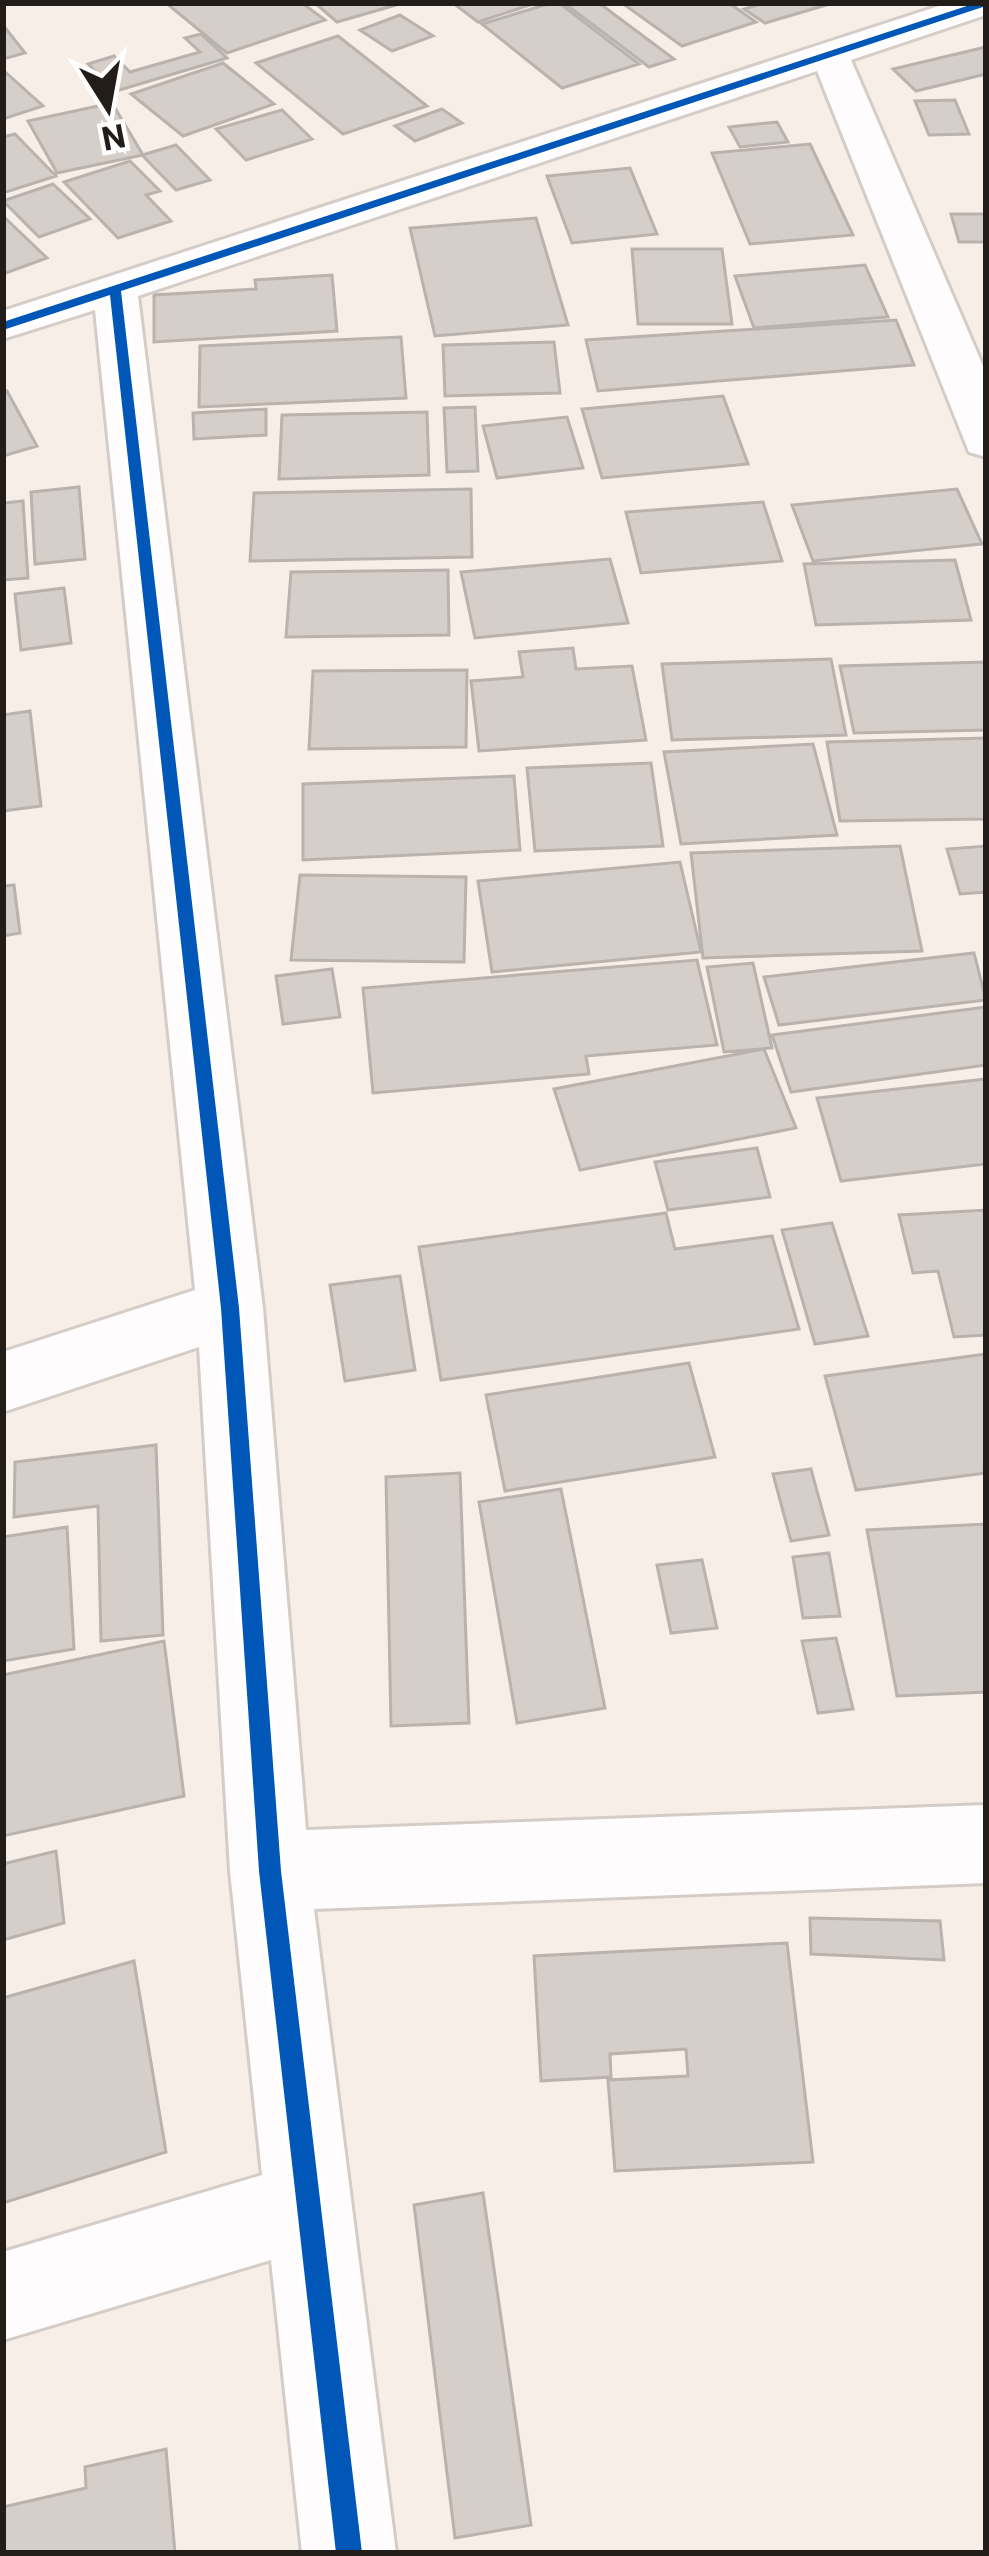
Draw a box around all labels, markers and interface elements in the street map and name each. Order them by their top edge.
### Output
north arrow [48,48,168,168]
text: N [98,116,129,158]

